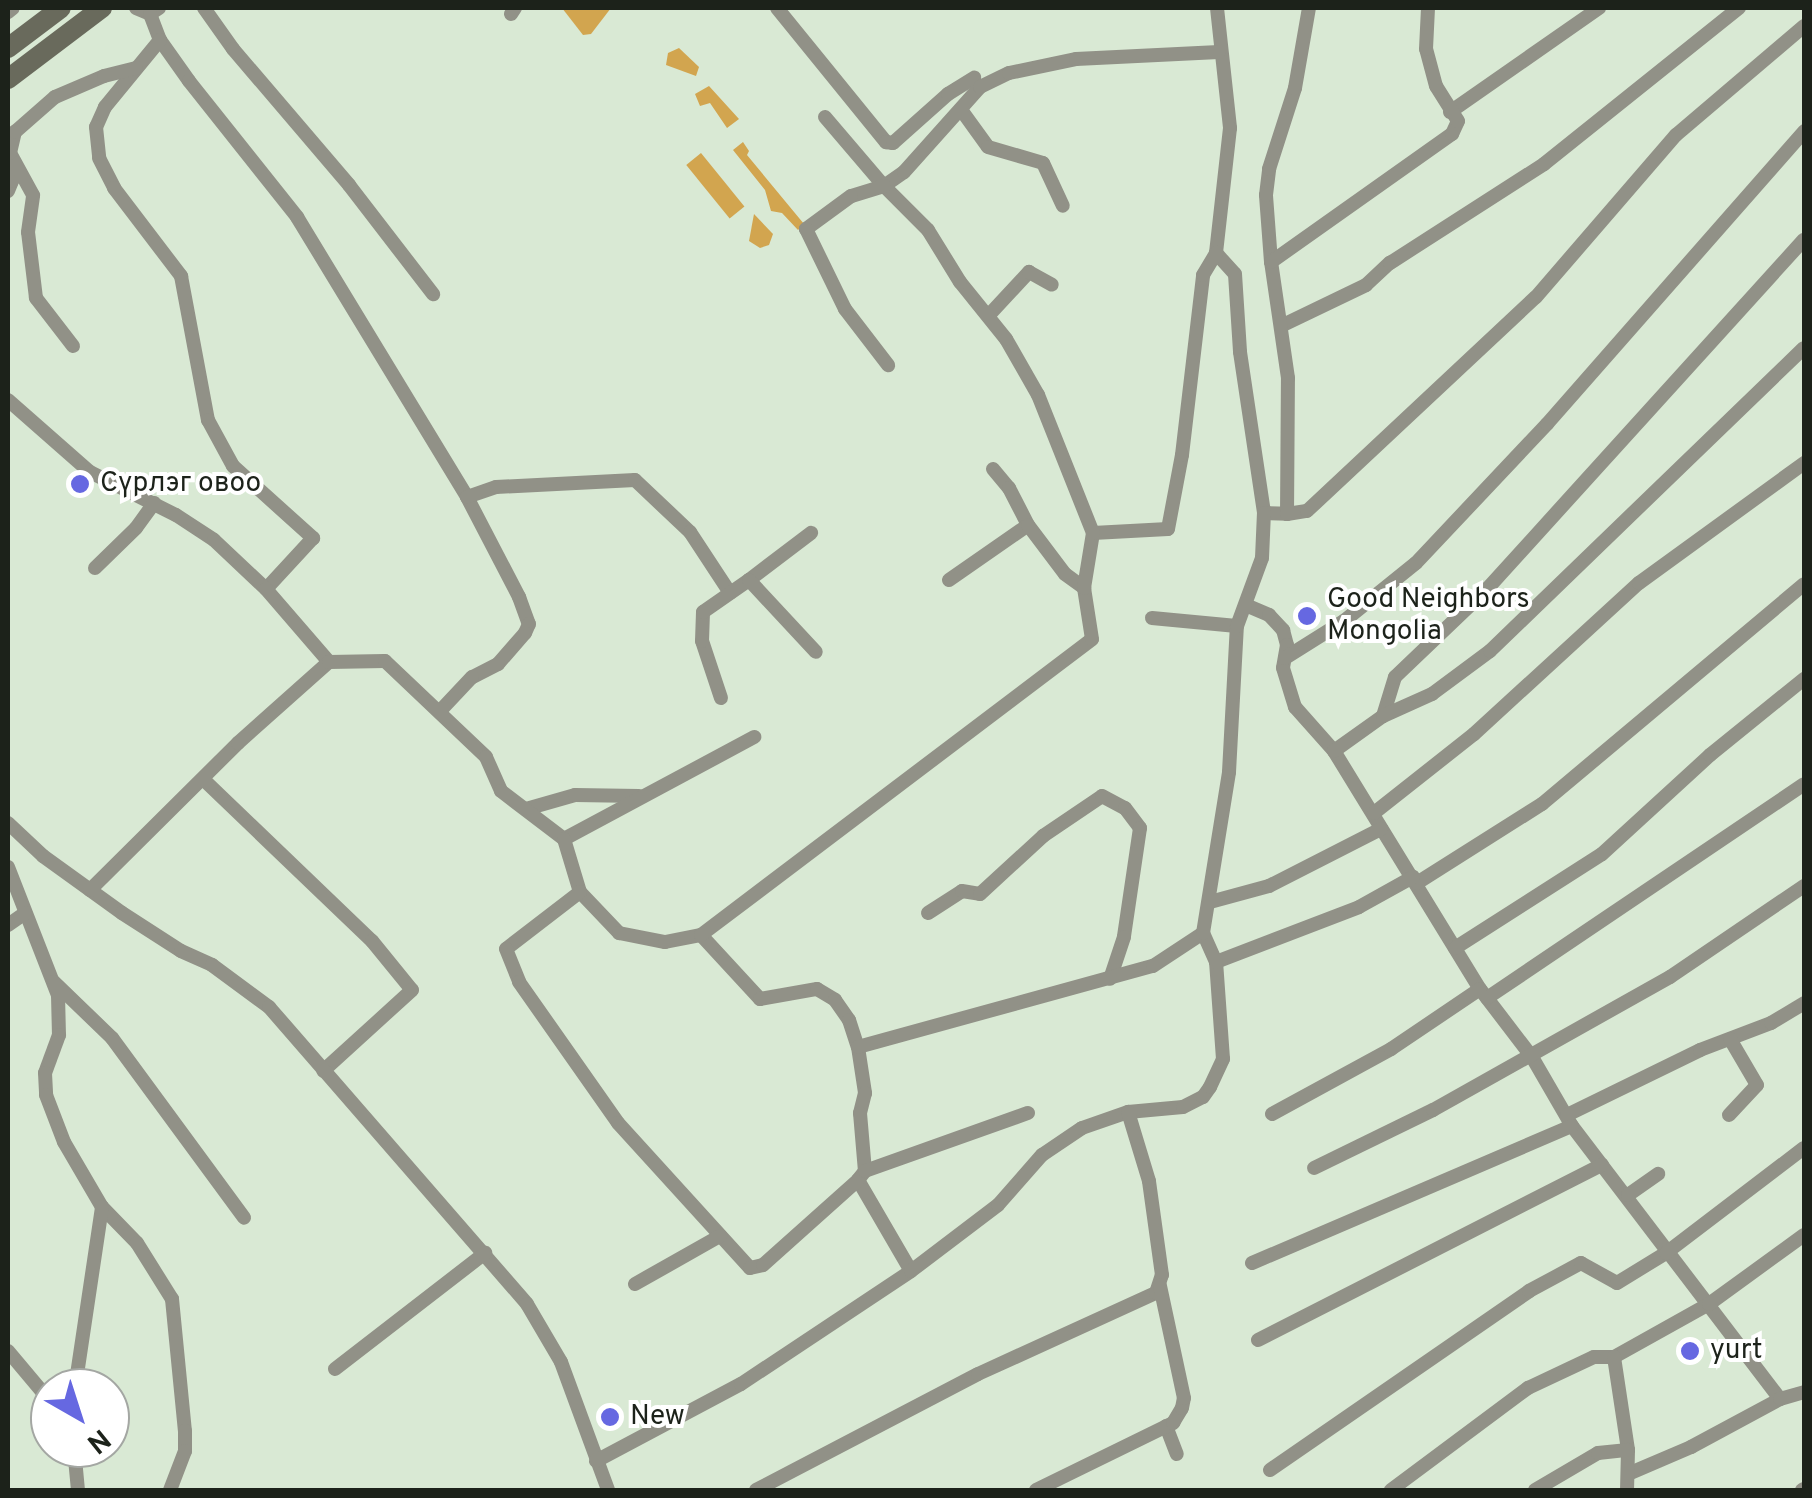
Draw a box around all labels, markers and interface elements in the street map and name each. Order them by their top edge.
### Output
place label: Сүрлэг овоо [100,467,261,501]
marker: Сүрлэг овоо [69,473,91,495]
place label: Good Neighbors Mongolia [1327,583,1530,649]
marker: Good Neighbors Mongolia [1296,605,1318,627]
place label: yurt [1710,1334,1763,1368]
marker: yurt [1679,1340,1701,1362]
north arrow [30,1368,130,1468]
place label: New [630,1400,685,1434]
marker: New [599,1406,621,1428]
text: N [78,1419,117,1460]

